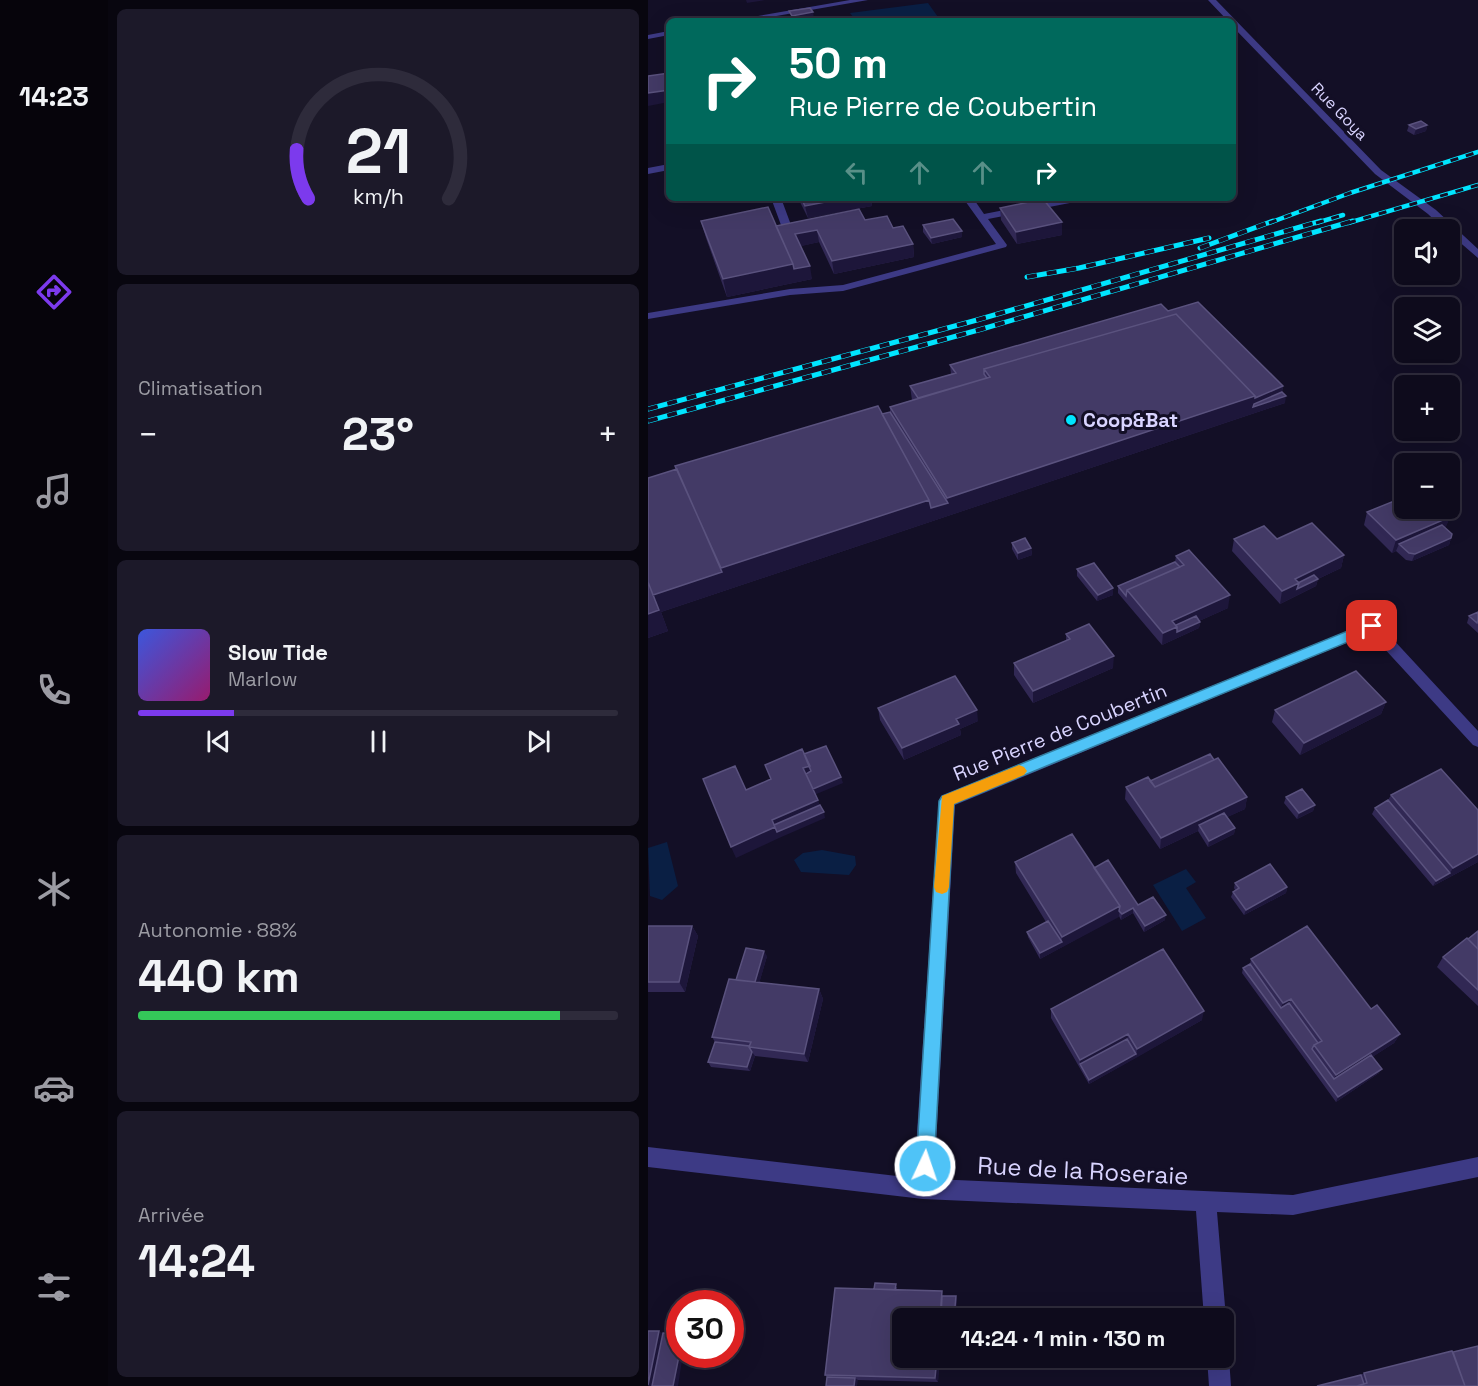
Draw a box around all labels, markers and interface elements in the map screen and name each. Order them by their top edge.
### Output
text: 50 m [789,37,888,90]
icon: right [690,42,768,120]
street label: Rue Goya [1307,78,1373,145]
text: 14:23 [19,79,89,114]
text: Rue Pierre de Coubertin [789,89,1097,124]
text: 21 [345,112,411,191]
icon: left [840,156,873,189]
icon: ahead [903,156,936,189]
icon: ahead [966,156,999,189]
icon: right [1029,156,1062,189]
text: km/h [352,184,404,211]
map controls [1394,219,1460,519]
button: sound [1394,219,1460,285]
icon: directions [33,271,75,313]
button: layers [1394,297,1460,363]
text: Climatisation [138,375,263,401]
button: + [1394,375,1460,441]
text: 23° [342,406,414,463]
place label: Coop&Bat [1083,407,1178,433]
marker: Coop&Bat [1064,413,1078,427]
text: − [138,414,158,456]
text: + [598,414,618,456]
button: − [1394,453,1460,519]
icon: music [33,470,75,512]
pin [1346,600,1397,651]
icon: arrive [1355,609,1388,642]
text: Slow Tide [228,638,328,666]
text: Marlow [228,666,297,692]
icon: phone [33,669,75,711]
street label: Rue Pierre de Coubertin [949,677,1171,787]
icon: previous [202,725,235,758]
icon: pause [362,725,395,758]
icon: next [522,725,555,758]
icon: climate [33,868,75,910]
text: Autonomie · 88% [138,917,297,943]
text: 440 km [138,948,300,1005]
icon: car [33,1067,75,1109]
position arrow [893,1134,957,1198]
street label: Rue de la Roseraie [977,1149,1189,1192]
text: Arrivée [138,1202,205,1228]
text: 14:24 [138,1233,255,1290]
icon: filters [33,1266,75,1308]
speed limit sign: 30 [666,1290,744,1368]
text: 14:24 · 1 min · 130 m [961,1324,1165,1352]

